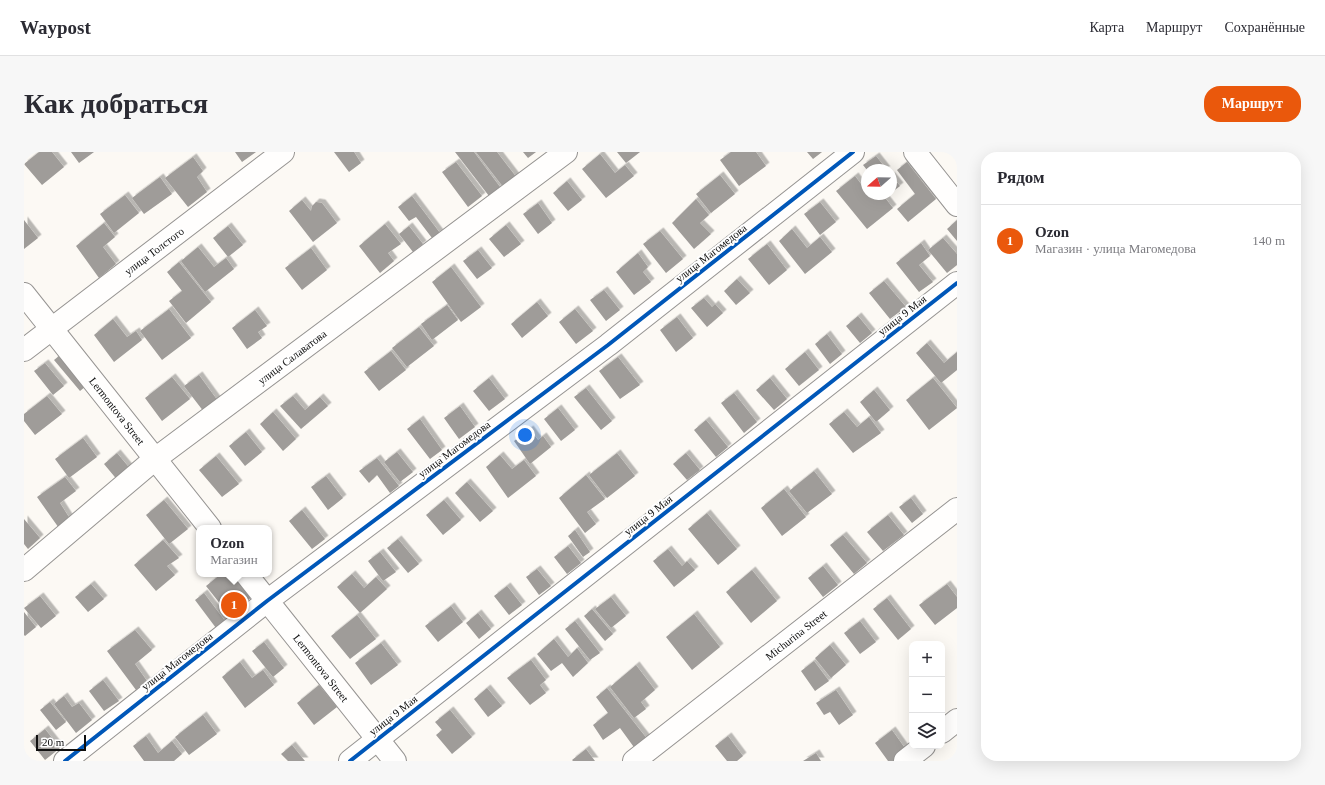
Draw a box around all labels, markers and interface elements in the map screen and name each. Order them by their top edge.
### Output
text: Waypost [20,17,91,38]
text: Карта [1089,20,1124,35]
text: Маршрут [1146,20,1202,35]
text: Сохранённые [1224,20,1305,35]
button: Маршрут [1204,86,1301,122]
text: Как добраться [24,88,208,119]
north arrow [861,164,897,200]
text: Рядом [997,168,1045,187]
street label: улица Магомедова [673,221,749,284]
street label: улица Толстого [122,224,187,277]
text: Ozon [1035,224,1069,240]
text: 1 [1007,233,1013,248]
text: 140 m [1252,233,1285,248]
text: Магазин · улица Магомедова [1035,241,1196,256]
street label: улица 9 Мая [875,292,929,338]
street label: улица Салаватова [256,327,329,387]
street label: Lermontova Street [87,375,147,447]
street label: улица Магомедова [416,418,492,480]
your location [515,425,535,445]
street label: улица 9 Мая [621,492,675,538]
popup [196,525,272,577]
text: Ozon [210,535,244,551]
text: Магазин [210,552,258,567]
pin: 1 [221,590,247,620]
street label: Michurina Street [763,607,829,663]
street label: улица Магомедова [139,629,215,692]
street label: Lermontova Street [291,632,351,704]
map controls [909,641,945,749]
button: + [909,641,945,677]
button: − [909,677,945,713]
street label: улица 9 Мая [366,692,420,738]
button: layers [909,713,945,749]
scale bar [36,733,86,752]
text: 20 m [42,736,64,748]

